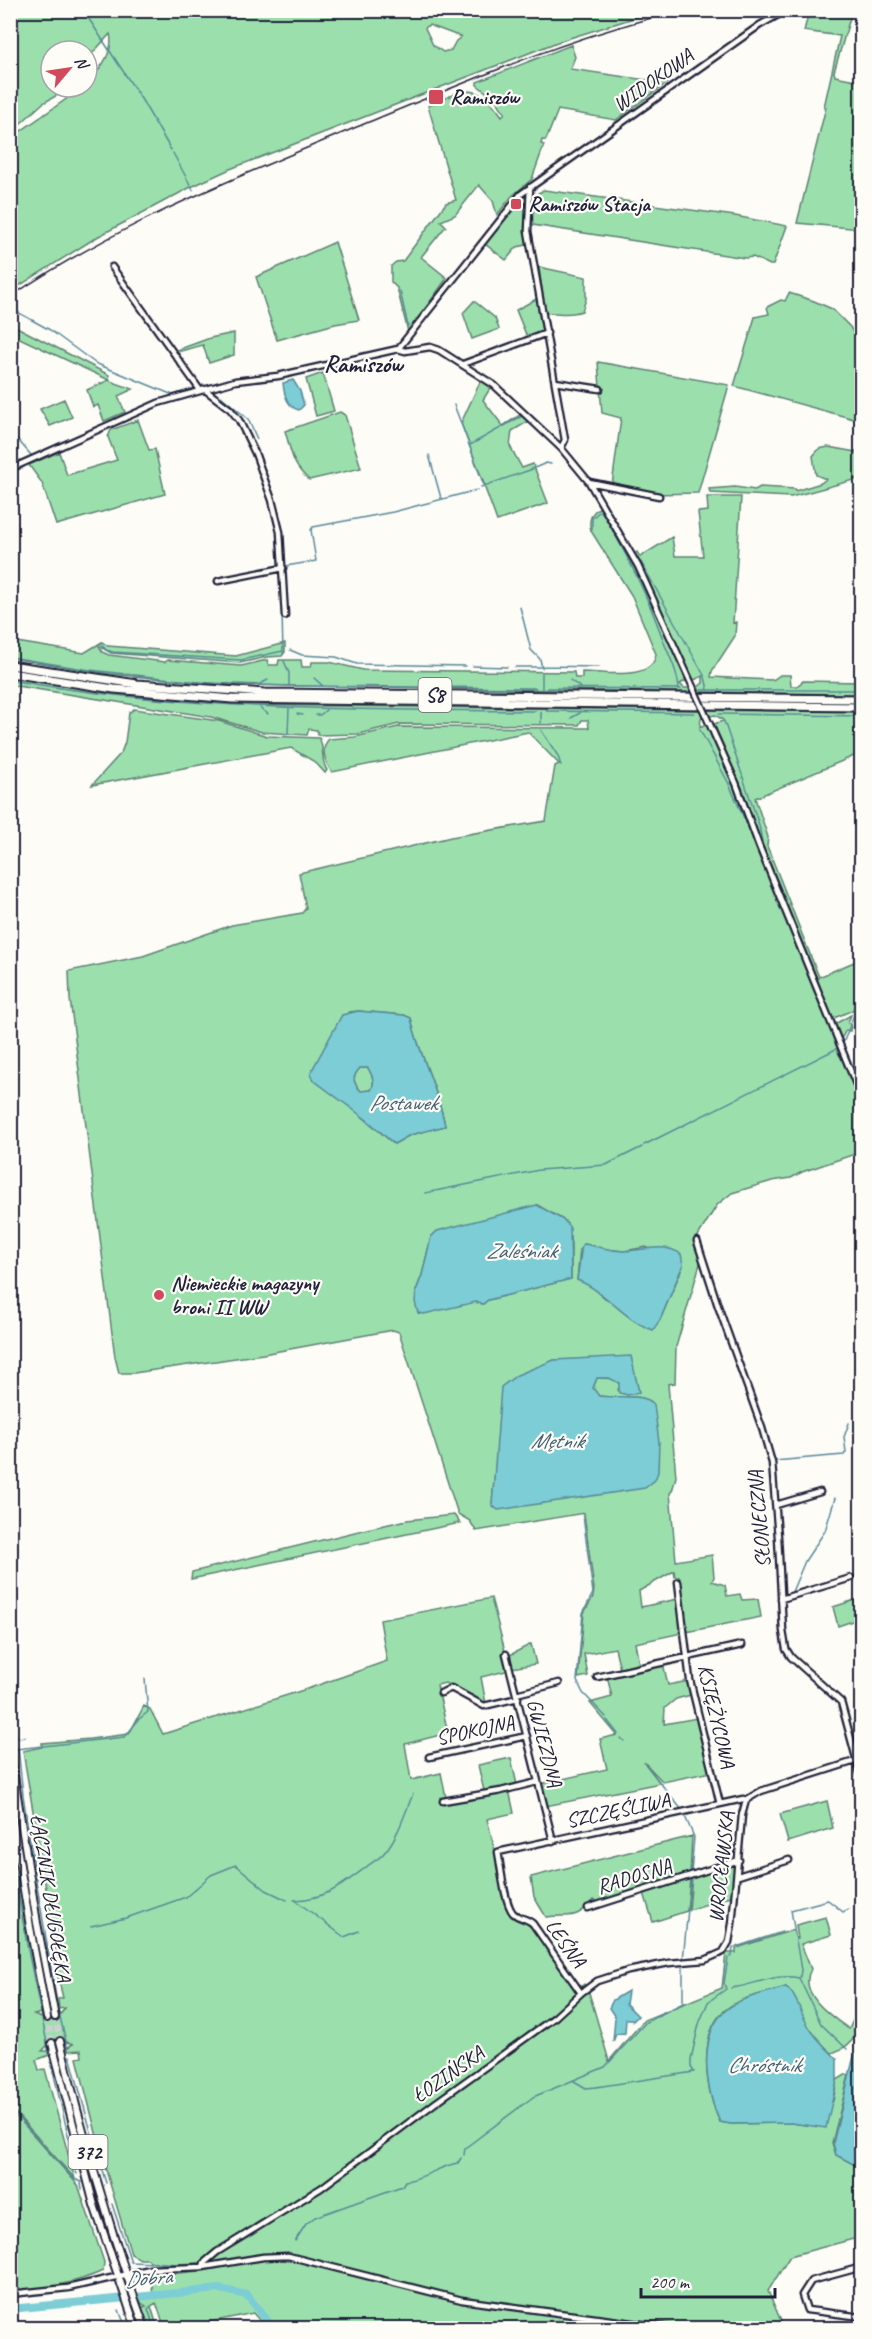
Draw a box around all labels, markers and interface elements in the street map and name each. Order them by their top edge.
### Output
north arrow [39,39,99,99]
street label: WIDOKOWA [608,42,699,117]
text: N [70,53,94,74]
place label: Ramiszów [450,84,521,110]
marker: Ramiszów [427,88,445,106]
place label: Ramiszów Stacja [528,191,651,217]
marker: Ramiszów Stacja [509,197,523,211]
district label: Ramiszów [324,349,405,379]
road number: S8 [418,678,452,712]
water label: Postawek [369,1089,441,1117]
water label: Zaleśniak [486,1237,560,1265]
place label: Niemieckie magazyny broni II WW [171,1270,321,1320]
marker: Niemieckie magazyny broni II WW [152,1288,166,1302]
water label: Mętnik [531,1427,587,1455]
street label: SŁONECZNA [742,1469,776,1569]
street label: KSIĘŻYCOWA [692,1662,742,1771]
street label: GWIEZDNA [522,1696,569,1790]
street label: SPOKOJNA [433,1709,517,1751]
street label: SZCZĘŚLIWA [564,1786,673,1834]
street label: WROCŁAWSKA [702,1810,740,1924]
street label: ŁĄCZNIK DŁUGOŁĘKA [25,1812,77,1985]
street label: RADOSNA [593,1852,675,1900]
street label: LEŚNA [540,1914,593,1973]
street label: ŁOZIŃSKA [407,2039,490,2108]
water label: Chróstnik [727,2051,805,2079]
road number: 372 [68,2135,107,2169]
scale bar [641,2261,774,2299]
water label: Dobra [123,2262,175,2294]
text: 200 m [650,2271,691,2293]

